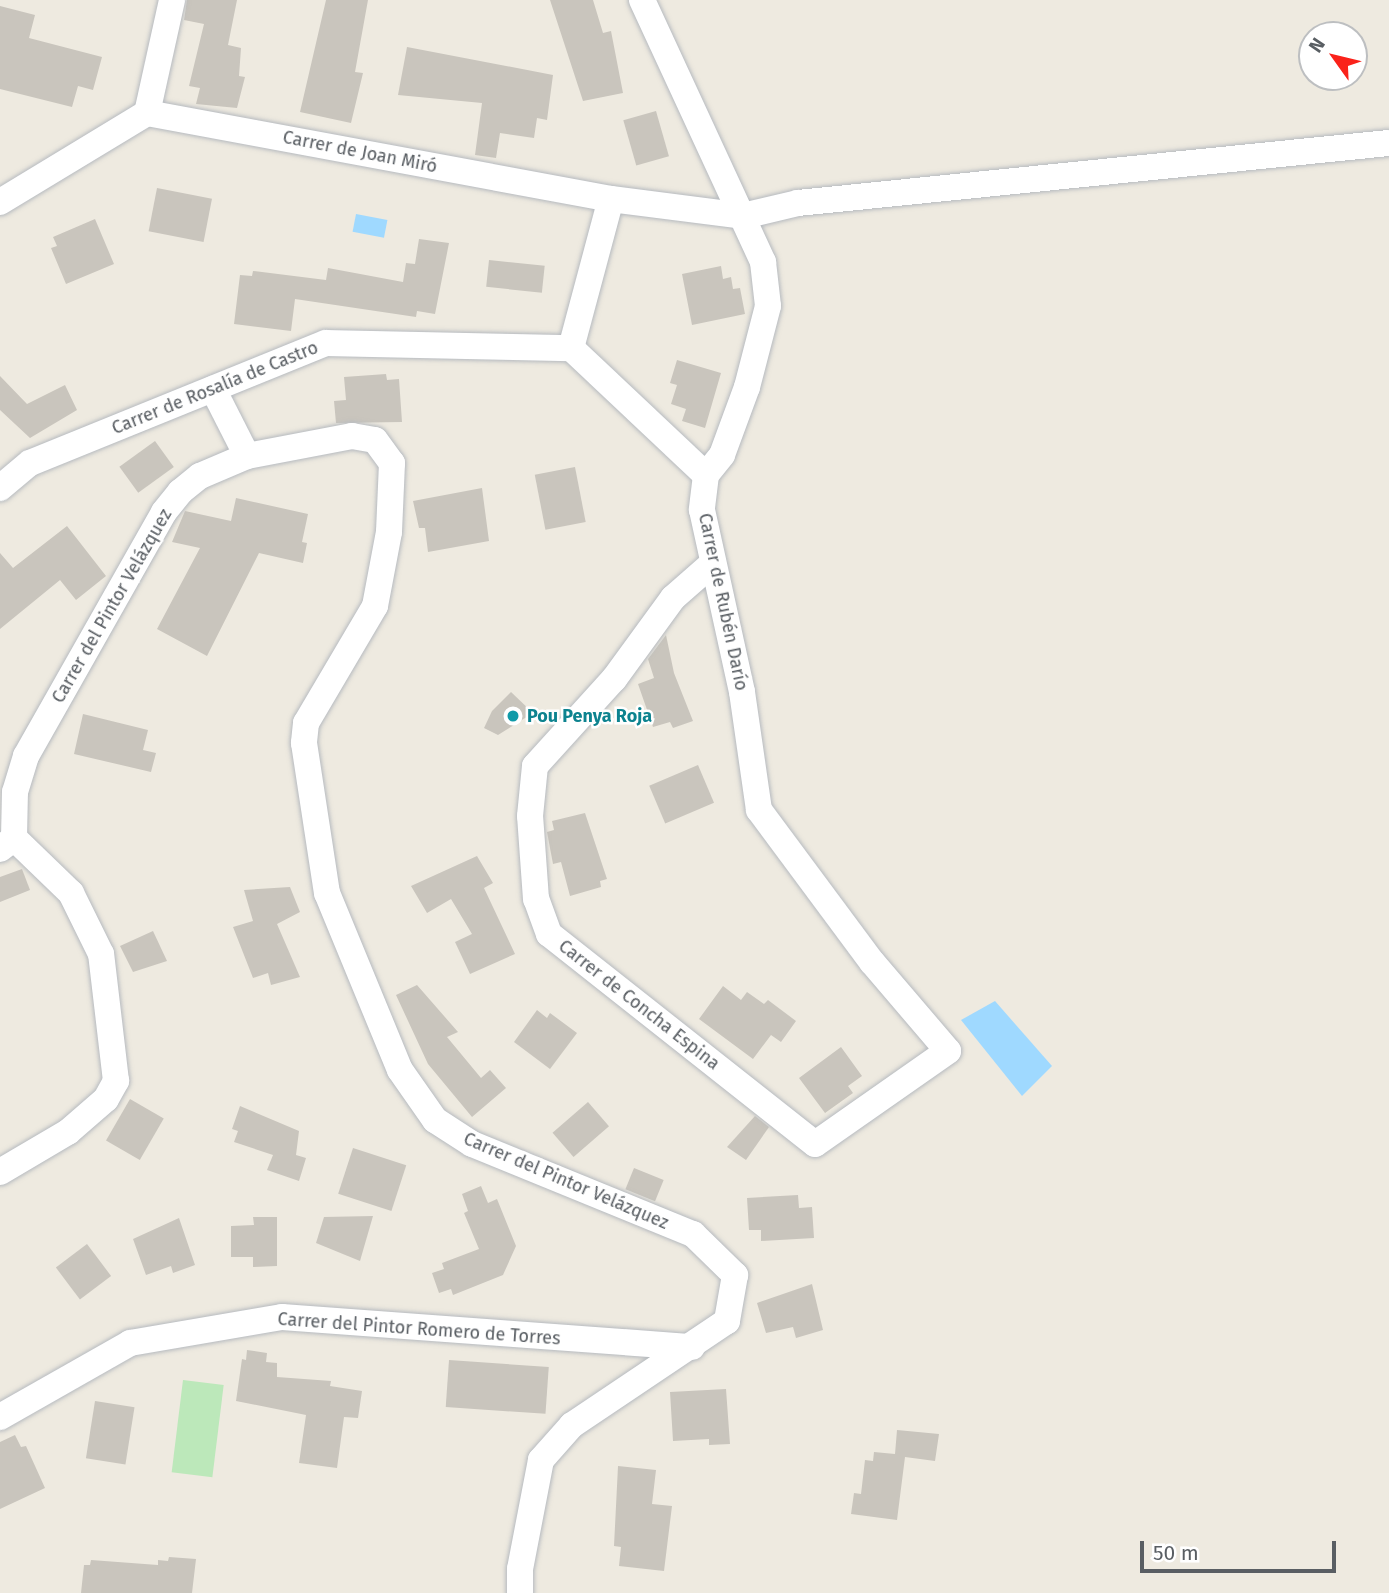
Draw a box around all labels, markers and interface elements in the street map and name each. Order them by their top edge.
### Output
north arrow [1298,21,1368,91]
text: N [1304,33,1330,57]
street label: Carrer de Joan Miró [281,126,439,178]
street label: Carrer de Rosalía de Castro [109,337,321,439]
street label: Carrer del Pintor Velázquez [47,505,177,707]
street label: Carrer de Rubén Darío [694,511,752,693]
place label: Pou Penya Roja [527,705,652,727]
marker: Pou Penya Roja [505,708,521,724]
street label: Carrer de Concha Espina [554,935,724,1075]
street label: Carrer del Pintor Velázquez [460,1128,672,1234]
street label: Carrer del Pintor Romero de Torres [277,1308,561,1350]
scale bar [1144,1526,1340,1570]
text: 50 m [1153,1540,1199,1566]

